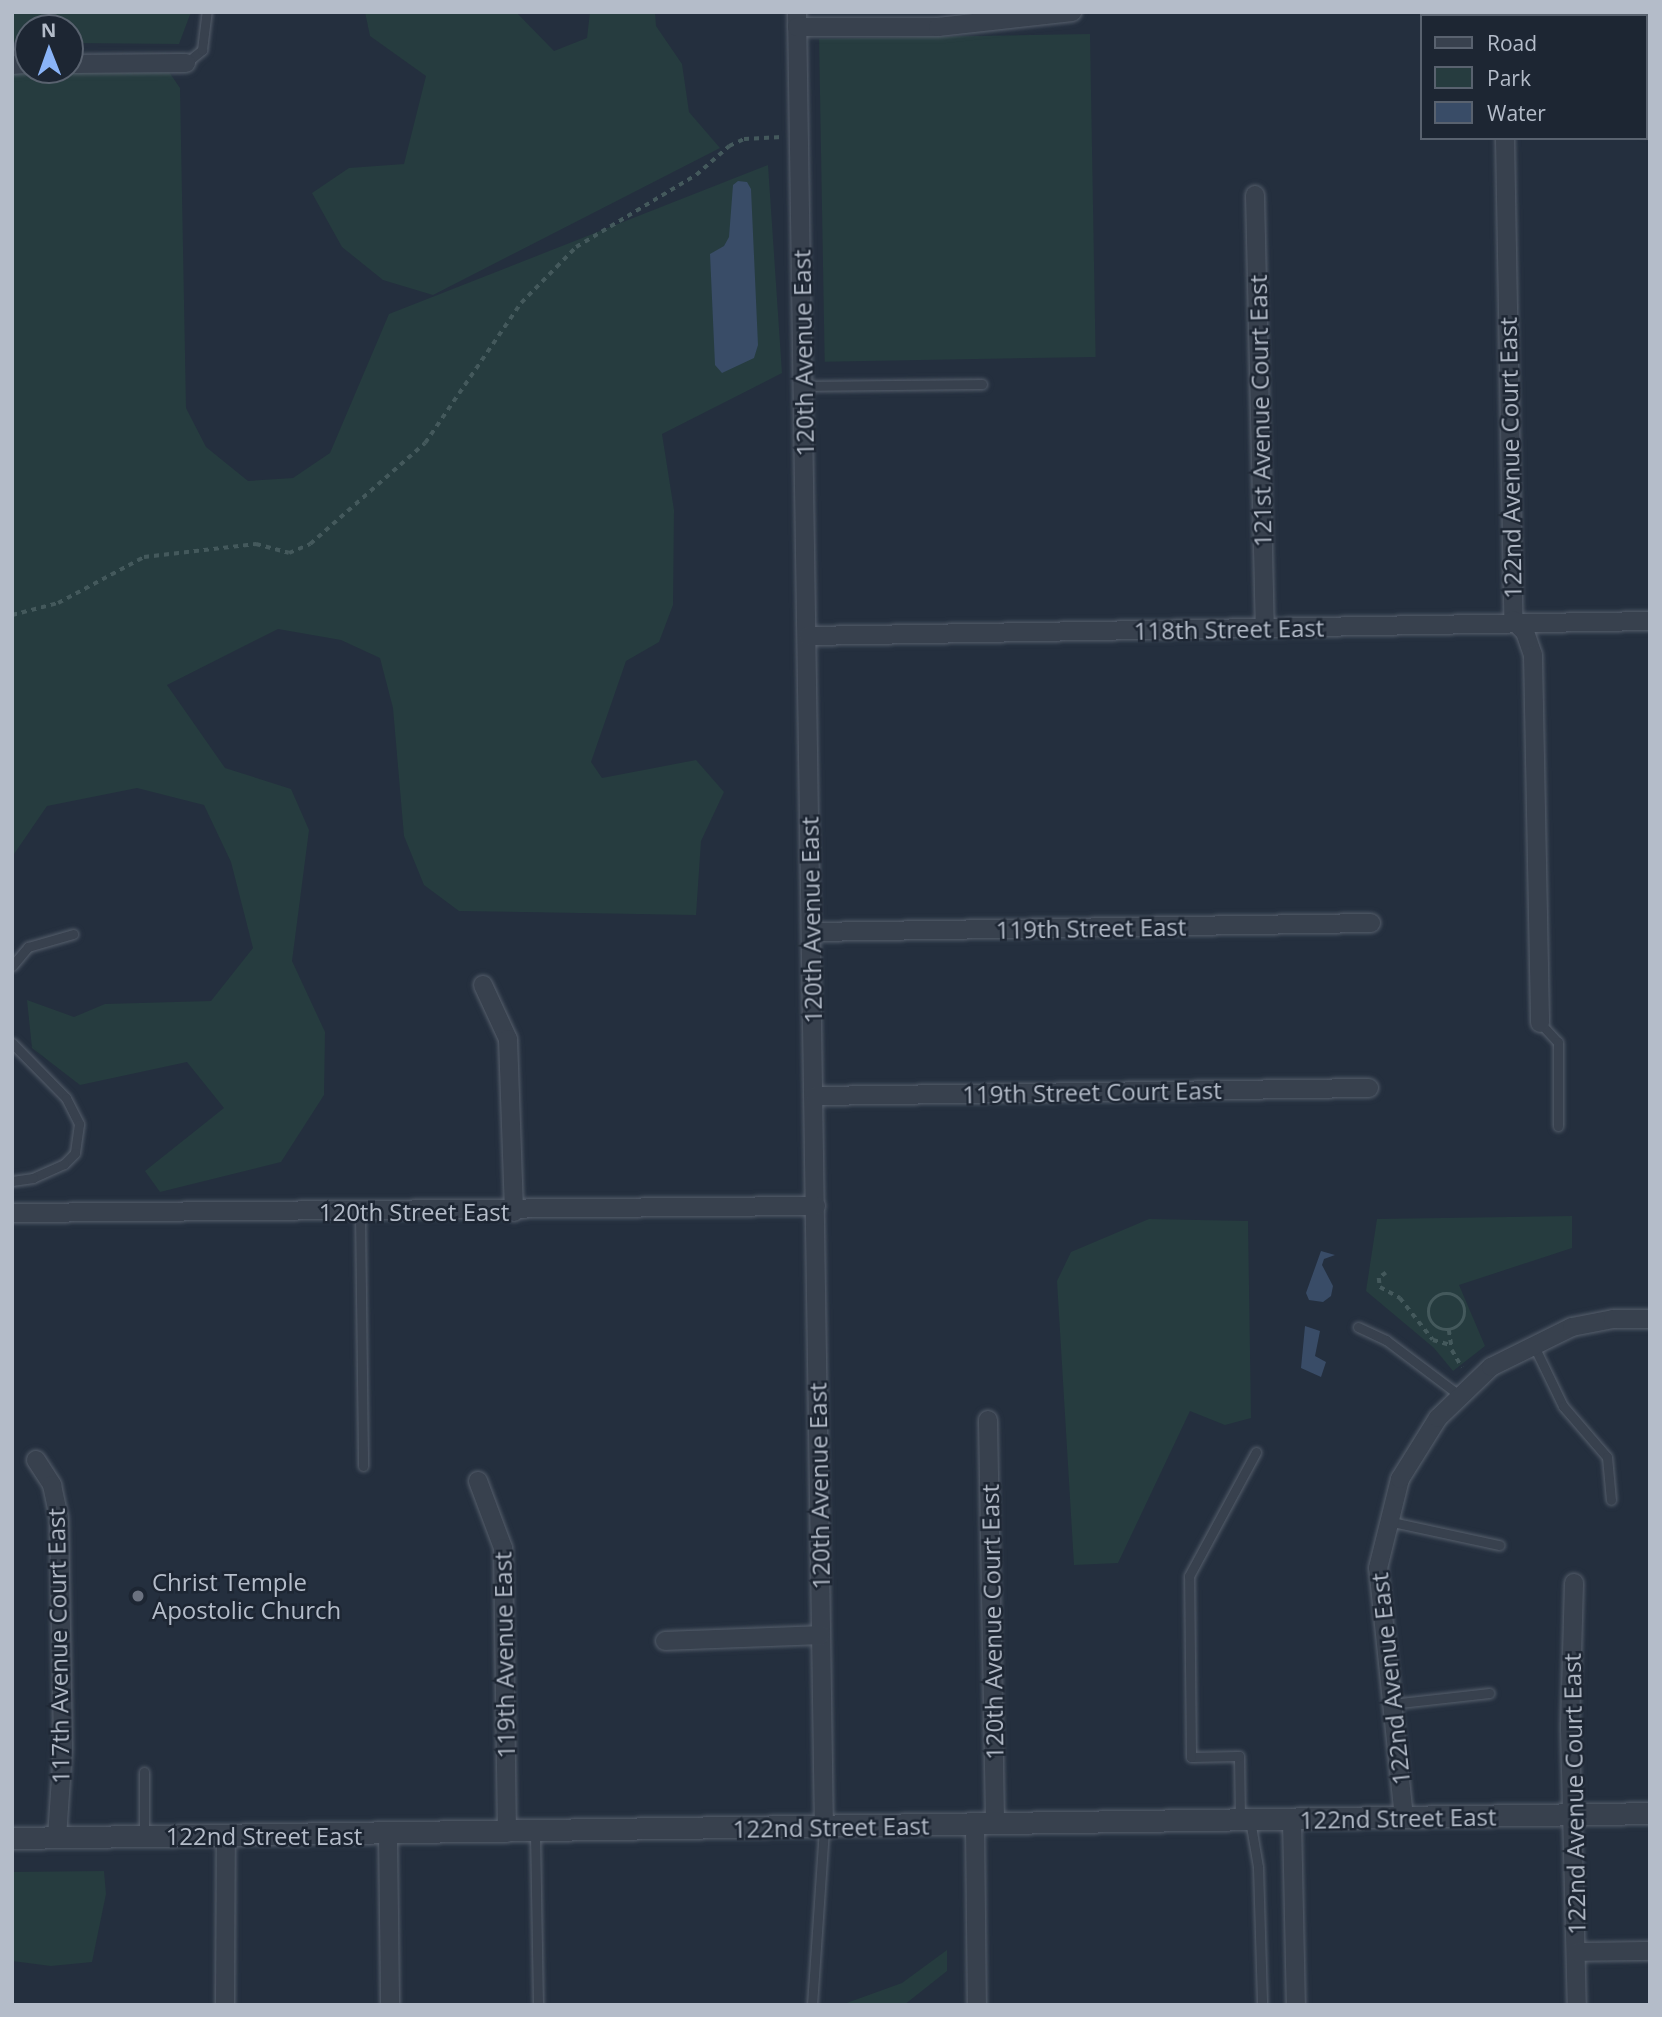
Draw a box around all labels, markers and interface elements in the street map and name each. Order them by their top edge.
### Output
north arrow [14,14,84,84]
legend [1420,14,1648,140]
text: N [41,17,57,43]
text: Road [1487,29,1537,57]
text: Park [1487,64,1531,92]
text: Water [1487,99,1546,127]
street label: 120th Avenue East [787,249,819,457]
street label: 121st Avenue Court East [1243,274,1277,548]
street label: 122nd Avenue Court East [1493,317,1527,599]
street label: 118th Street East [1133,613,1325,645]
street label: 120th Avenue East [795,816,827,1024]
street label: 119th Street East [995,912,1187,944]
street label: 119th Street Court East [962,1075,1222,1109]
street label: 120th Street East [319,1198,509,1226]
street label: 120th Avenue East [803,1382,835,1590]
street label: 120th Avenue Court East [975,1484,1009,1760]
street label: 117th Avenue Court East [41,1508,75,1784]
street label: 119th Avenue East [488,1551,520,1759]
place label: Christ Temple Apostolic Church [152,1568,341,1624]
street label: 122nd Avenue East [1365,1571,1415,1787]
marker: Christ Temple Apostolic Church [130,1588,146,1604]
street label: 122nd Avenue Court East [1557,1653,1591,1935]
street label: 122nd Street East [1299,1802,1497,1834]
street label: 122nd Street East [732,1811,930,1843]
street label: 122nd Street East [166,1822,362,1850]

